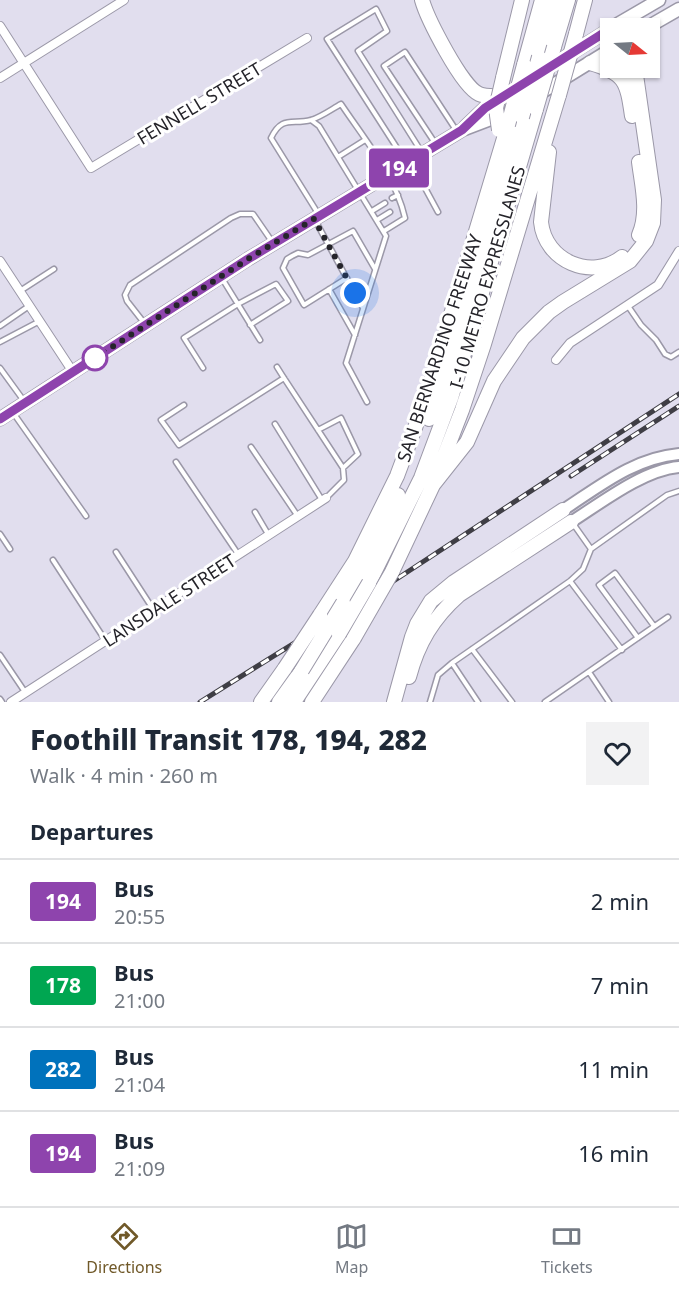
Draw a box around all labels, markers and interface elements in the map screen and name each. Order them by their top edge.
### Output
north arrow [600,18,660,78]
map controls [600,18,660,78]
street label: FENNELL STREET [132,56,266,150]
line badge: 194 [364,148,434,188]
text: 194 [381,154,417,182]
street label: I-10 METRO EXPRESSLANES [444,163,530,391]
street label: SAN BERNARDINO FREEWAY [391,230,487,465]
your location [340,278,370,308]
unlabelled marker [82,345,108,371]
street label: LANSDALE STREET [98,548,240,652]
text: Foothill Transit 178, 194, 282 [30,720,427,758]
button: heart [586,722,649,785]
text: Walk · 4 min · 260 m [30,762,218,789]
text: Departures [30,816,154,846]
text: Bus [114,873,154,903]
text: 2 min [591,886,649,916]
text: 194 [45,887,81,915]
text: 20:55 [114,903,165,930]
text: Bus [114,957,154,987]
text: 7 min [591,970,649,1000]
text: 178 [45,971,81,999]
text: 21:00 [114,987,165,1014]
text: Bus [114,1041,154,1071]
text: 11 min [578,1054,649,1084]
text: 282 [45,1055,81,1083]
text: 21:04 [114,1071,165,1098]
text: Bus [114,1125,154,1155]
text: 16 min [578,1138,649,1168]
text: 194 [45,1139,81,1167]
text: 21:09 [114,1155,165,1182]
tab: Directions [86,1220,162,1278]
tab: Map [335,1220,368,1278]
tab: Tickets [541,1220,593,1278]

